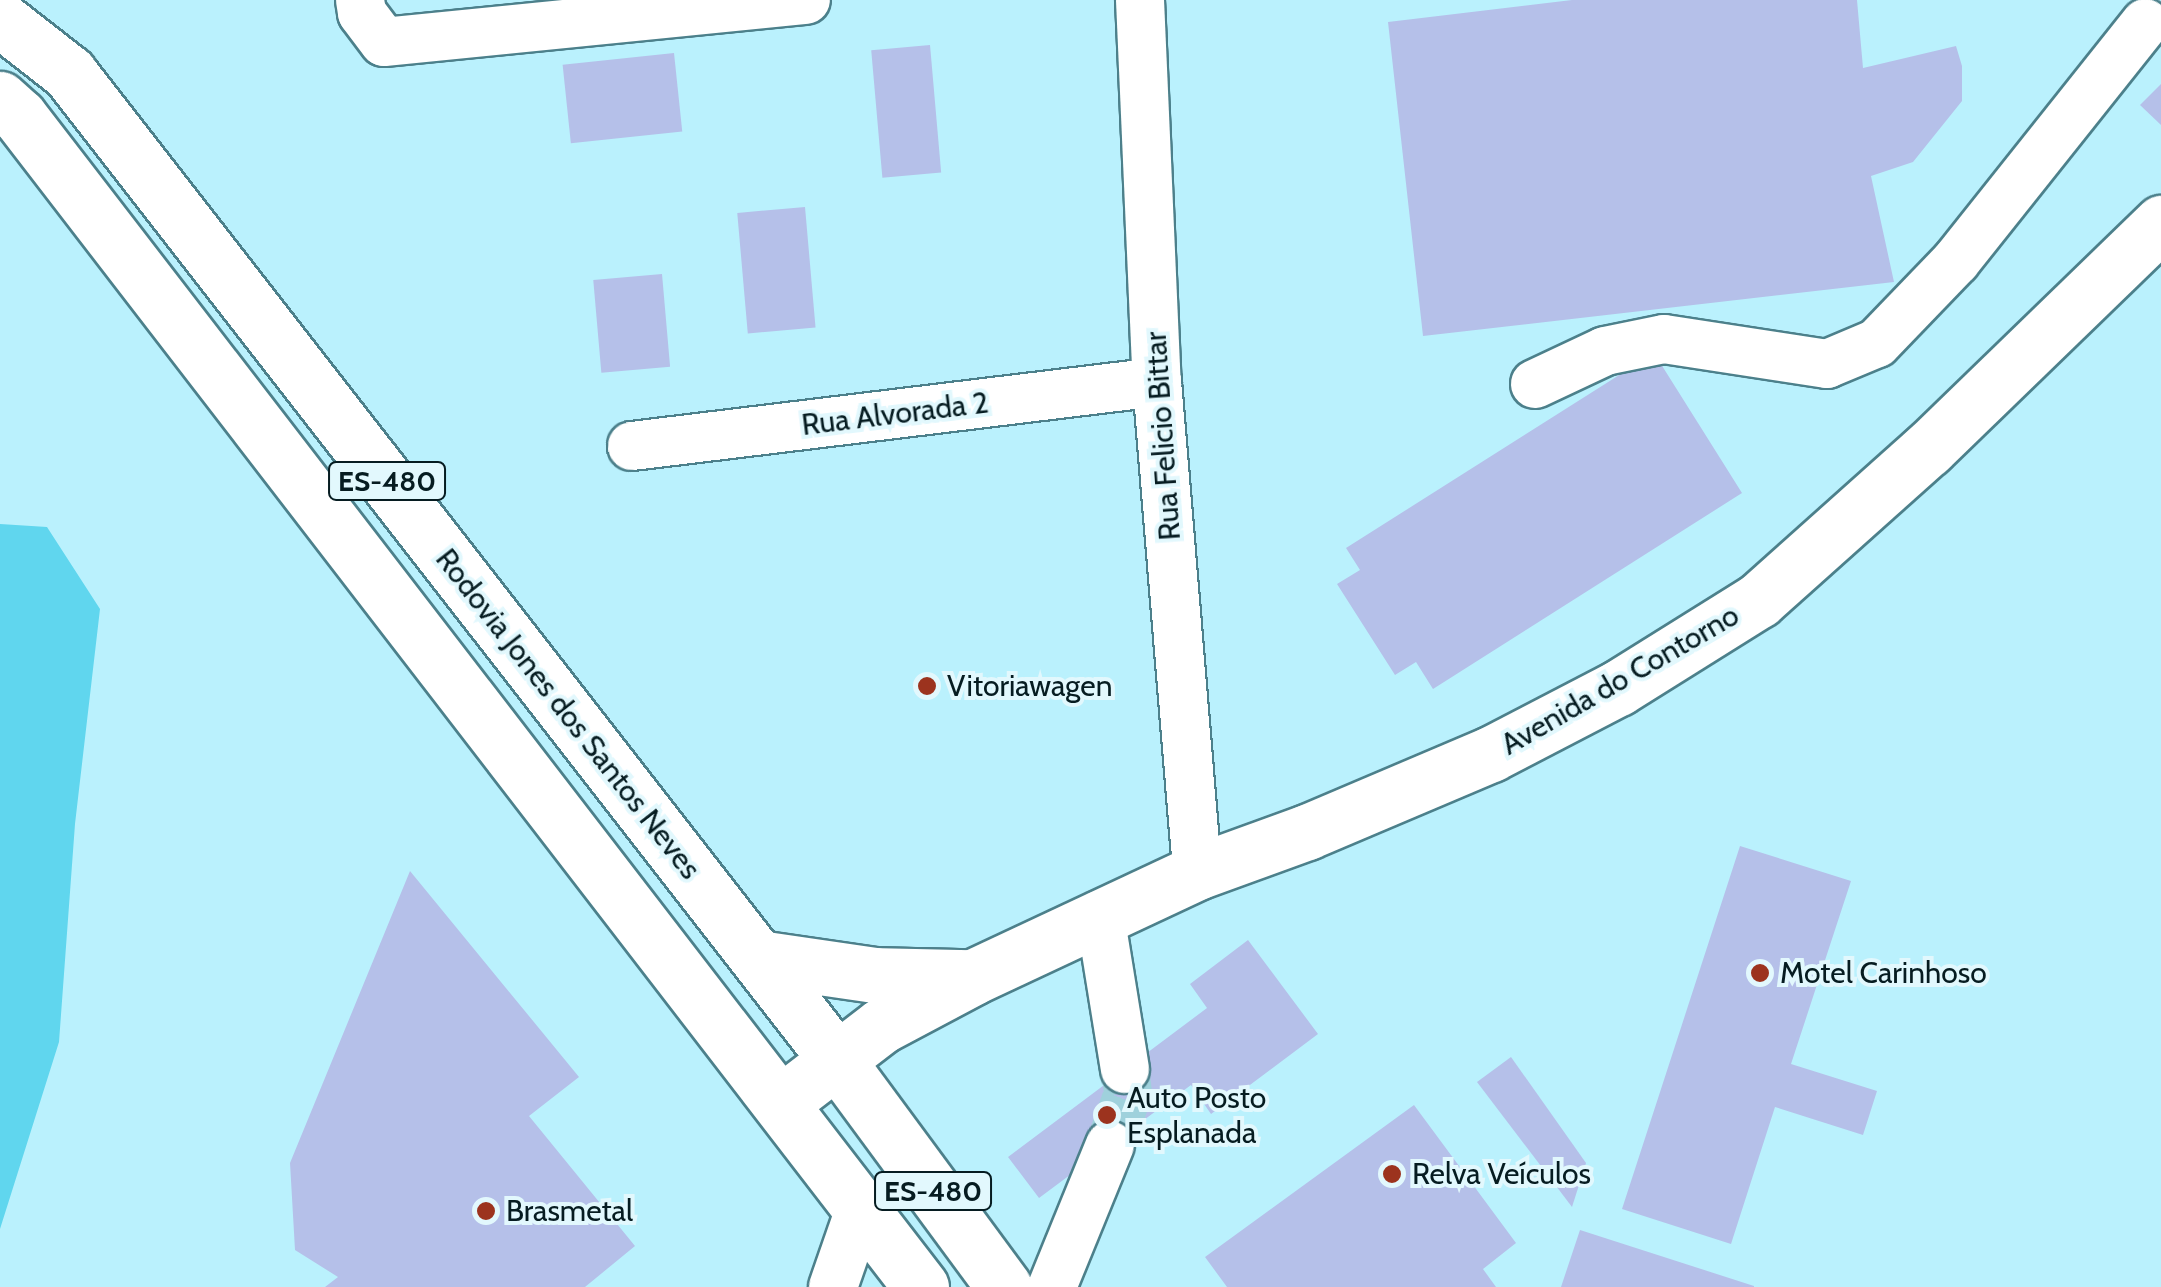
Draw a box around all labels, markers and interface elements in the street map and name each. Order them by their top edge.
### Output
street label: Rua Felicio Bittar [1138,330,1188,542]
street label: Rua Alvorada 2 [800,385,990,443]
road number: ES-480 [327,458,447,504]
street label: Rodovia Jones dos Santos Neves [428,542,708,886]
street label: Avenida do Contorno [1495,597,1745,763]
place label: Vitoriawagen [947,668,1112,704]
marker: Vitoriawagen [916,675,938,697]
place label: Motel Carinhoso [1780,955,1987,991]
marker: Motel Carinhoso [1749,962,1771,984]
place label: Auto Posto Esplanada [1127,1080,1266,1150]
marker: Auto Posto Esplanada [1096,1104,1118,1126]
place label: Relva Veículos [1412,1156,1591,1192]
marker: Relva Veículos [1381,1163,1403,1185]
road number: ES-480 [873,1168,993,1214]
place label: Brasmetal [506,1193,633,1229]
marker: Brasmetal [475,1200,497,1222]

